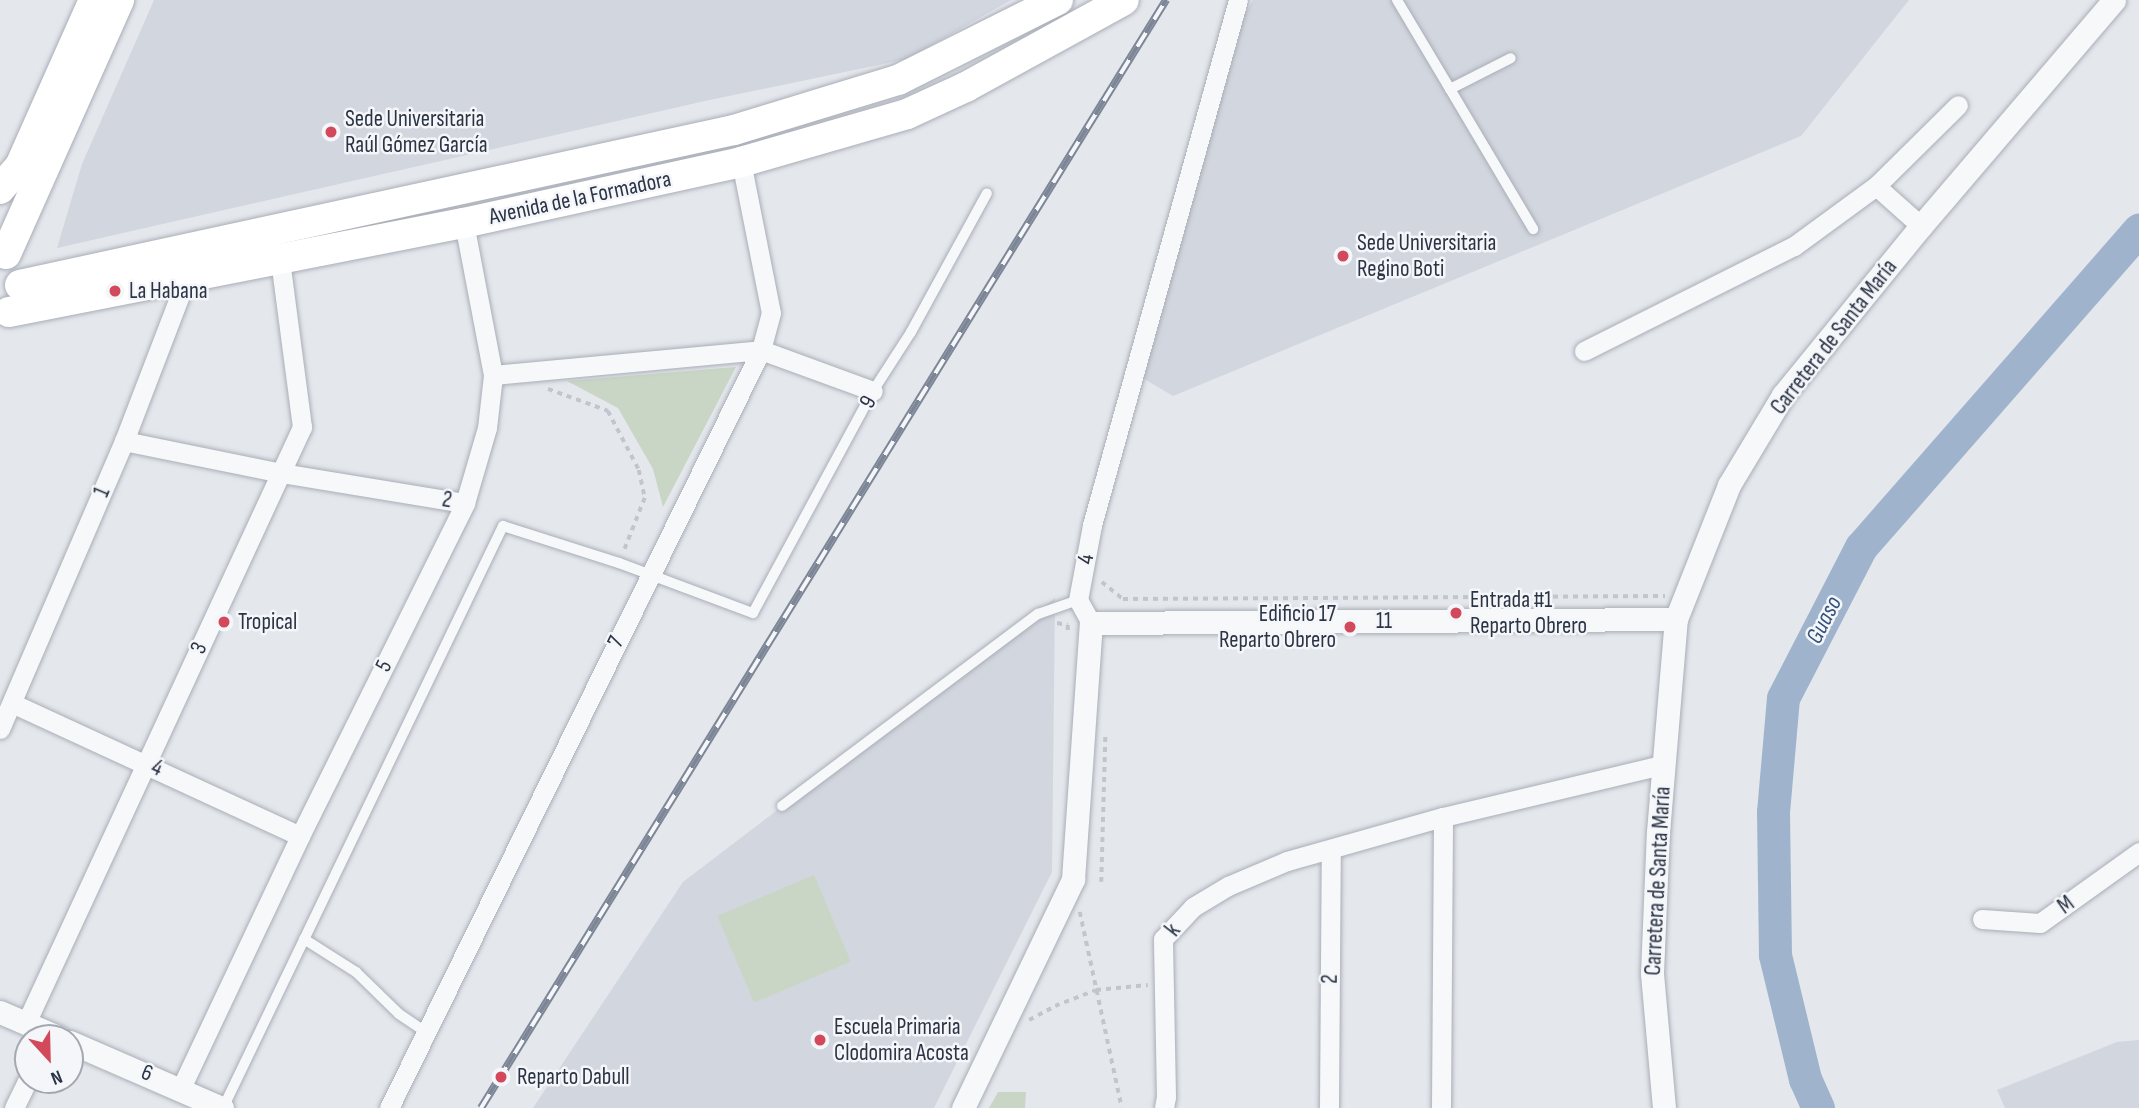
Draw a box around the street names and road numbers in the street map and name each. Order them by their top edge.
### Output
street label: Avenida de la Formadora [486,165,674,231]
street label: Carretera de Santa María [1765,254,1903,420]
street label: 9 [853,391,883,413]
street label: 1 [88,483,116,501]
street label: 2 [440,486,454,514]
street label: 4 [1072,552,1100,566]
street label: 11 [1376,607,1392,635]
street label: 7 [602,632,630,652]
street label: 3 [184,638,214,658]
street label: 5 [370,656,398,676]
street label: 4 [147,753,167,783]
street label: Carretera de Santa María [1639,786,1677,976]
street label: M [2052,890,2080,920]
street label: k [1159,918,1187,942]
street label: 2 [1316,974,1344,984]
street label: 6 [137,1058,157,1088]

